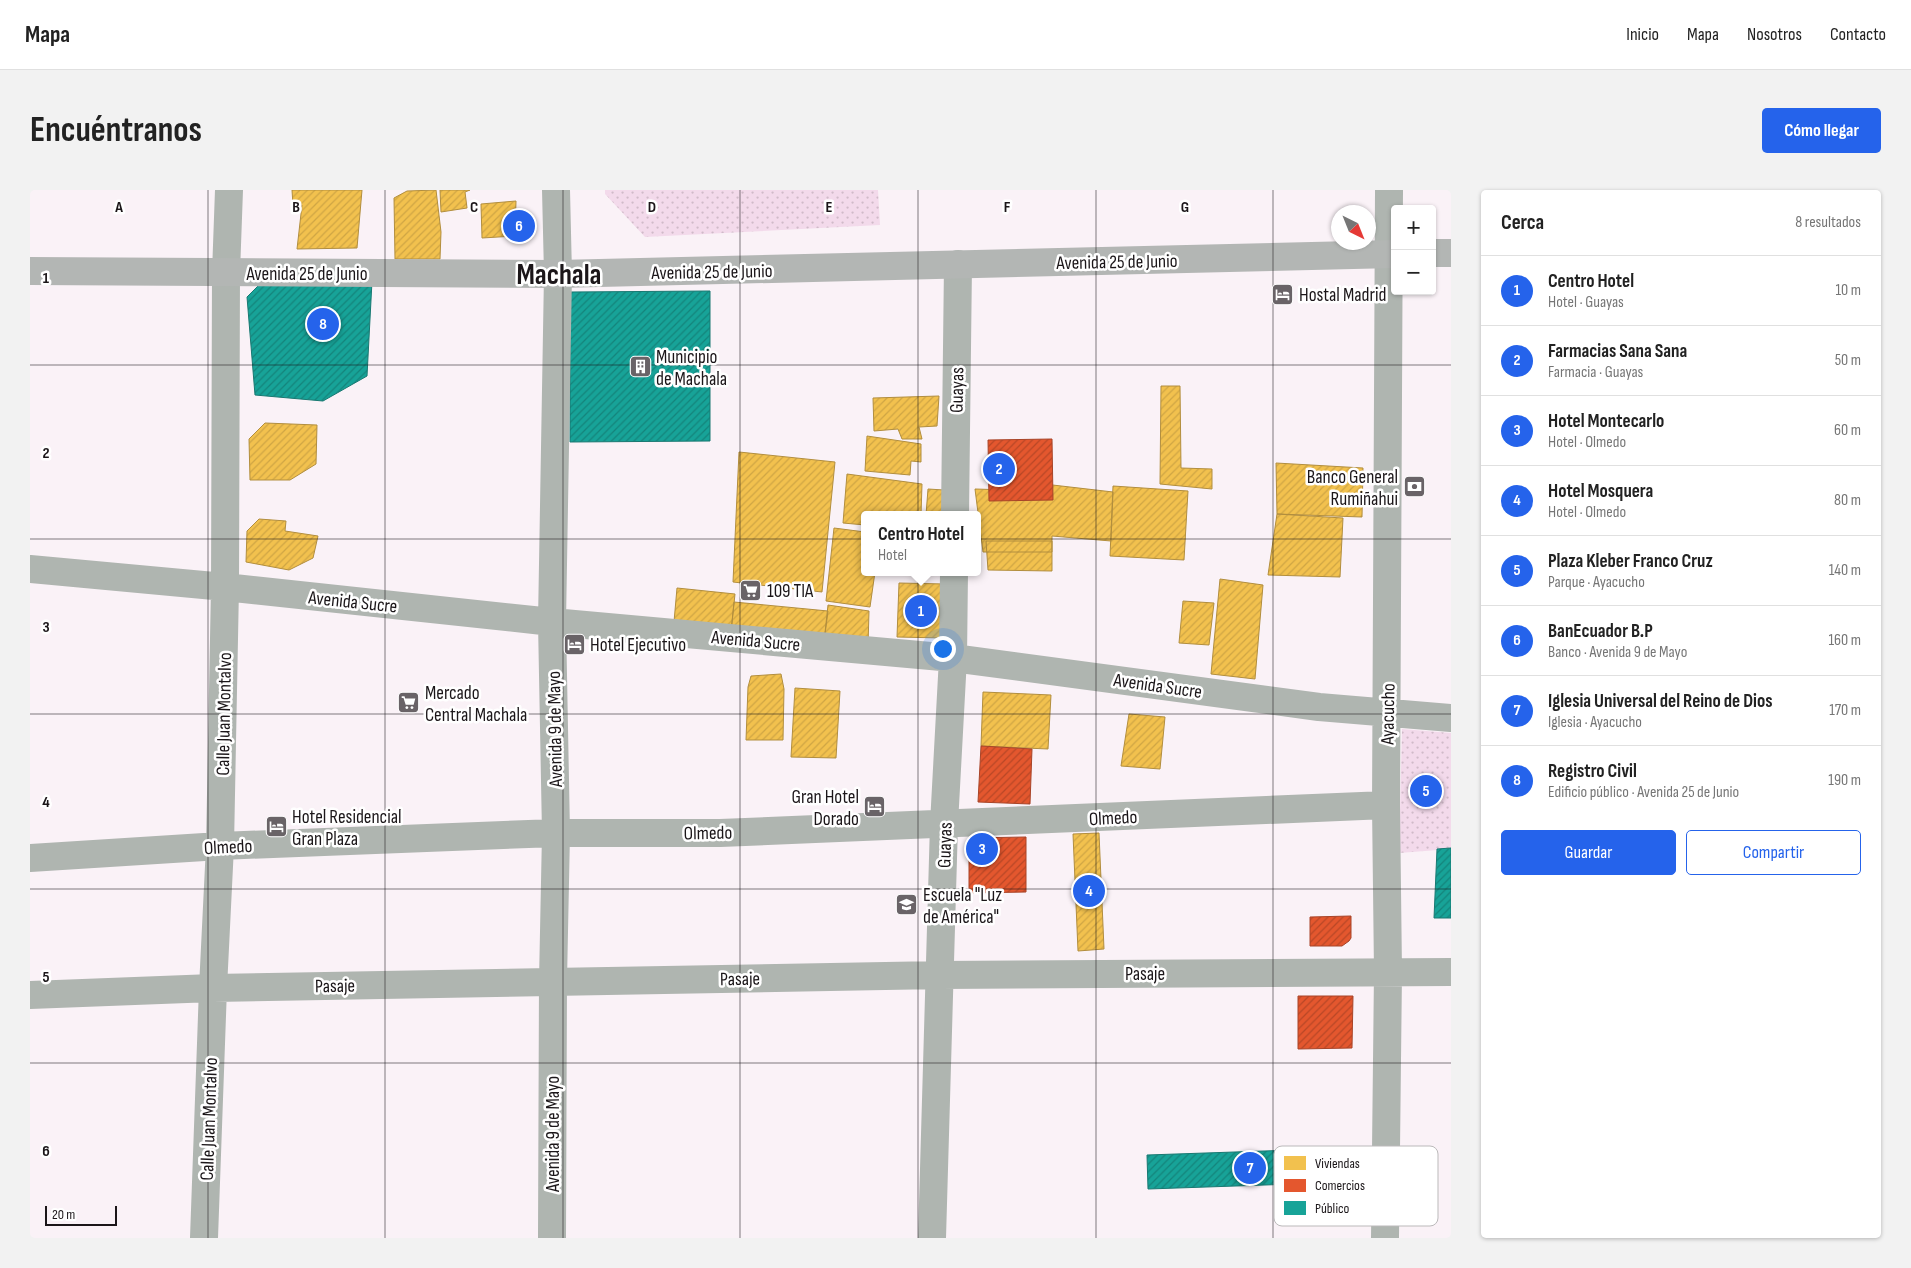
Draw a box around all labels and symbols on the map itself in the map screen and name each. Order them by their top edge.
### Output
text: A [114,198,123,217]
text: B [292,198,300,217]
text: C [470,198,478,217]
text: D [648,198,656,217]
text: E [826,198,833,217]
text: F [1004,198,1011,217]
text: G [1181,198,1189,217]
north arrow [1331,205,1376,250]
pin: 6 [503,207,535,245]
street label: Avenida 25 de Junio [1055,250,1178,275]
district label: Machala [517,258,601,293]
street label: Avenida 25 de Junio [650,260,773,285]
street label: Avenida 25 de Junio [245,263,368,286]
text: 1 [43,269,50,288]
hotel icon: Hostal Madrid [1271,282,1295,306]
place label: Hostal Madrid [1299,284,1386,307]
pin: 8 [307,305,339,343]
place label: Municipio de Machala [656,346,727,391]
building icon: Municipio de Machala [628,355,652,379]
street label: Guayas [946,367,969,413]
text: 2 [42,444,50,463]
pin: 2 [983,450,1015,488]
place label: Banco General Rumiñahui [1307,466,1398,511]
bank icon: Banco General Rumiñahui [1402,475,1426,499]
supermarket icon: 109 TIA [739,578,763,602]
place label: 109 TIA [767,580,814,603]
street label: Avenida Sucre [306,586,398,619]
pin: 1 [905,592,937,630]
text: 3 [42,618,50,637]
street label: Avenida Sucre [710,626,801,657]
hotel icon: Hotel Ejecutivo [562,632,586,656]
place label: Hotel Ejecutivo [590,634,686,657]
your location [930,636,956,662]
street label: Calle Juan Montalvo [212,652,237,776]
street label: Avenida Sucre [1111,669,1203,704]
street label: Avenida 9 de Mayo [543,671,568,788]
place label: Mercado Central Machala [425,682,527,727]
street label: Ayacucho [1376,683,1401,746]
supermarket icon: Mercado Central Machala [397,691,421,715]
pin: 5 [1410,772,1442,810]
place label: Gran Hotel Dorado [792,786,859,831]
text: 4 [42,793,50,812]
hotel icon: Gran Hotel Dorado [863,795,887,819]
place label: Hotel Residencial Gran Plaza [292,806,402,851]
street label: Olmedo [1088,806,1138,831]
hotel icon: Hotel Residencial Gran Plaza [264,815,288,839]
street label: Olmedo [684,822,732,845]
street label: Guayas [933,822,958,868]
pin: 3 [966,830,998,868]
street label: Olmedo [203,835,253,860]
pin: 4 [1073,872,1105,910]
place label: Escuela "Luz de América" [923,884,1002,929]
school or university icon: Escuela "Luz de América" [895,893,919,917]
street label: Pasaje [1125,963,1165,986]
text: 5 [42,968,50,987]
street label: Pasaje [720,968,760,991]
street label: Pasaje [315,975,355,998]
street label: Calle Juan Montalvo [196,1057,223,1181]
street label: Avenida 9 de Mayo [542,1076,565,1193]
text: 6 [42,1142,50,1161]
legend [1274,1146,1438,1226]
pin: 7 [1234,1149,1266,1187]
text: Viviendas [1315,1155,1360,1172]
text: Comercios [1315,1177,1365,1194]
text: Público [1315,1200,1350,1217]
scale bar [45,1203,118,1226]

